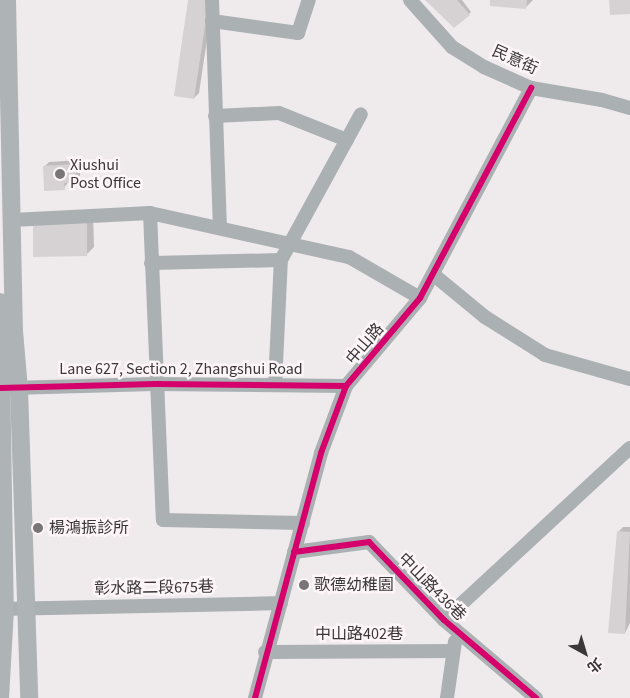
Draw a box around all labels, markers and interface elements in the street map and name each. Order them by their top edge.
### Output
street label: 民意街 [489,41,541,79]
place label: Xiushui Post Office [70,155,141,193]
marker: Xiushui Post Office [54,168,66,180]
street label: 中山路 [342,320,388,368]
street label: Lane 627, Section 2, Zhangshui Road [59,359,303,379]
place label: 楊鴻振診所 [49,518,129,538]
marker: 楊鴻振診所 [31,521,45,535]
street label: 中山路436巷 [394,549,470,625]
place label: 歌德幼稚園 [314,575,394,595]
street label: 彰水路二段675巷 [94,577,214,599]
marker: 歌德幼稚園 [298,579,310,591]
street label: 中山路402巷 [315,624,403,644]
north arrow [560,628,610,678]
text: 北 [583,652,606,677]

